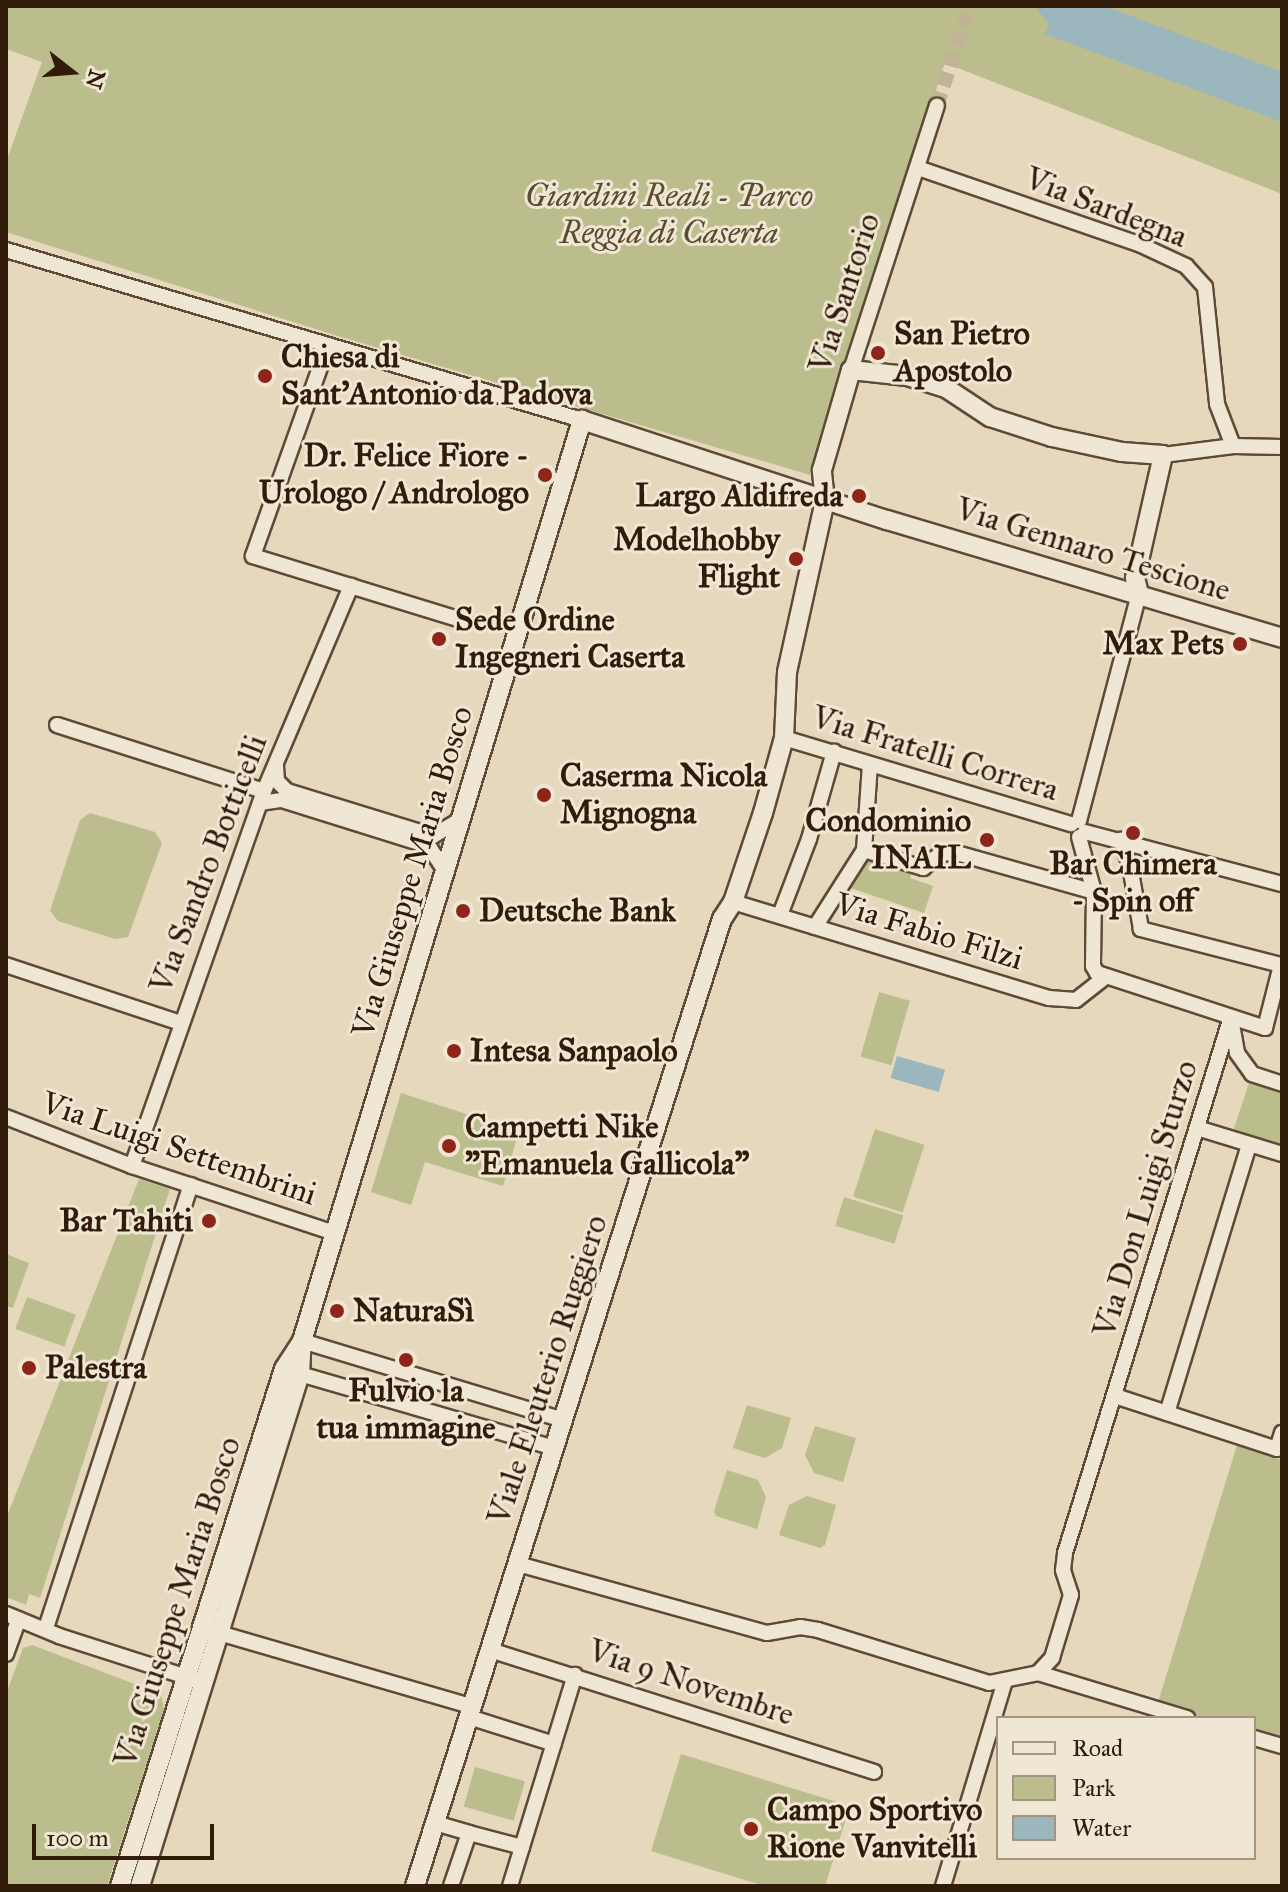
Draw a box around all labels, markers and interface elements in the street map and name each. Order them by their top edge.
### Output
north arrow [32,32,112,112]
text: N [80,66,111,92]
street label: Via Sardegna [1020,160,1192,256]
park label: Giardini Reali - Parco Reggia di Caserta [525,178,813,253]
street label: Via Santorio [801,209,889,377]
place label: San Pietro Apostolo [894,316,1030,391]
place label: Chiesa di Sant'Antonio da Padova [281,339,592,414]
marker: San Pietro Apostolo [869,344,887,362]
marker: Chiesa di Sant'Antonio da Padova [256,367,274,385]
place label: Dr. Felice Fiore - Urologo / Andrologo [259,438,529,513]
marker: Dr. Felice Fiore - Urologo / Andrologo [536,466,554,484]
place label: Largo Aldifreda [635,477,843,515]
marker: Largo Aldifreda [850,487,868,505]
street label: Via Gennaro Tescione [951,490,1235,610]
place label: Modelhobby Flight [613,522,780,597]
marker: Modelhobby Flight [787,550,805,568]
place label: Sede Ordine Ingegneri Caserta [455,602,685,677]
place label: Max Pets [1103,625,1224,663]
marker: Sede Ordine Ingegneri Caserta [430,630,448,648]
marker: Max Pets [1231,635,1249,653]
street label: Via Fratelli Correra [807,698,1063,810]
street label: Via Giuseppe Maria Bosco [344,702,482,1042]
street label: Via Sandro Botticelli [142,729,276,999]
place label: Caserma Nicola Mignogna [560,758,767,833]
marker: Caserma Nicola Mignogna [535,786,553,804]
place label: Condominio INAIL [805,803,971,878]
marker: Bar Chimera - Spin off [1124,824,1142,842]
marker: Condominio INAIL [978,831,996,849]
place label: Bar Chimera - Spin off [1049,846,1217,921]
street label: Via Fabio Filzi [830,885,1028,979]
place label: Deutsche Bank [479,892,676,930]
marker: Deutsche Bank [454,902,472,920]
place label: Intesa Sanpaolo [470,1032,678,1070]
marker: Intesa Sanpaolo [445,1042,463,1060]
street label: Via Don Luigi Sturzo [1086,1056,1206,1342]
street label: Via Luigi Settembrini [36,1084,322,1214]
place label: Campetti Nike "Emanuela Gallicola" [465,1109,750,1184]
marker: Campetti Nike "Emanuela Gallicola" [440,1137,458,1155]
place label: Bar Tahiti [59,1202,193,1240]
street label: Viale Eleuterio Ruggiero [480,1210,616,1530]
marker: Bar Tahiti [200,1212,218,1230]
place label: NaturaSì [353,1292,474,1330]
marker: NaturaSì [328,1302,346,1320]
place label: Palestra [45,1349,147,1387]
marker: Fulvio la tua immagine [397,1351,415,1369]
marker: Palestra [20,1359,38,1377]
place label: Fulvio la tua immagine [316,1373,496,1448]
street label: Via Giuseppe Maria Bosco [107,1432,249,1772]
street label: Via 9 Novembre [583,1632,799,1734]
legend [996,1716,1256,1860]
text: Road [1072,1733,1123,1763]
text: Park [1072,1773,1115,1803]
place label: Campo Sportivo Rione Vanvitelli [767,1792,982,1867]
scale bar [36,1808,218,1858]
text: Water [1072,1813,1131,1843]
marker: Campo Sportivo Rione Vanvitelli [742,1820,760,1838]
text: 100 m [46,1823,109,1853]

